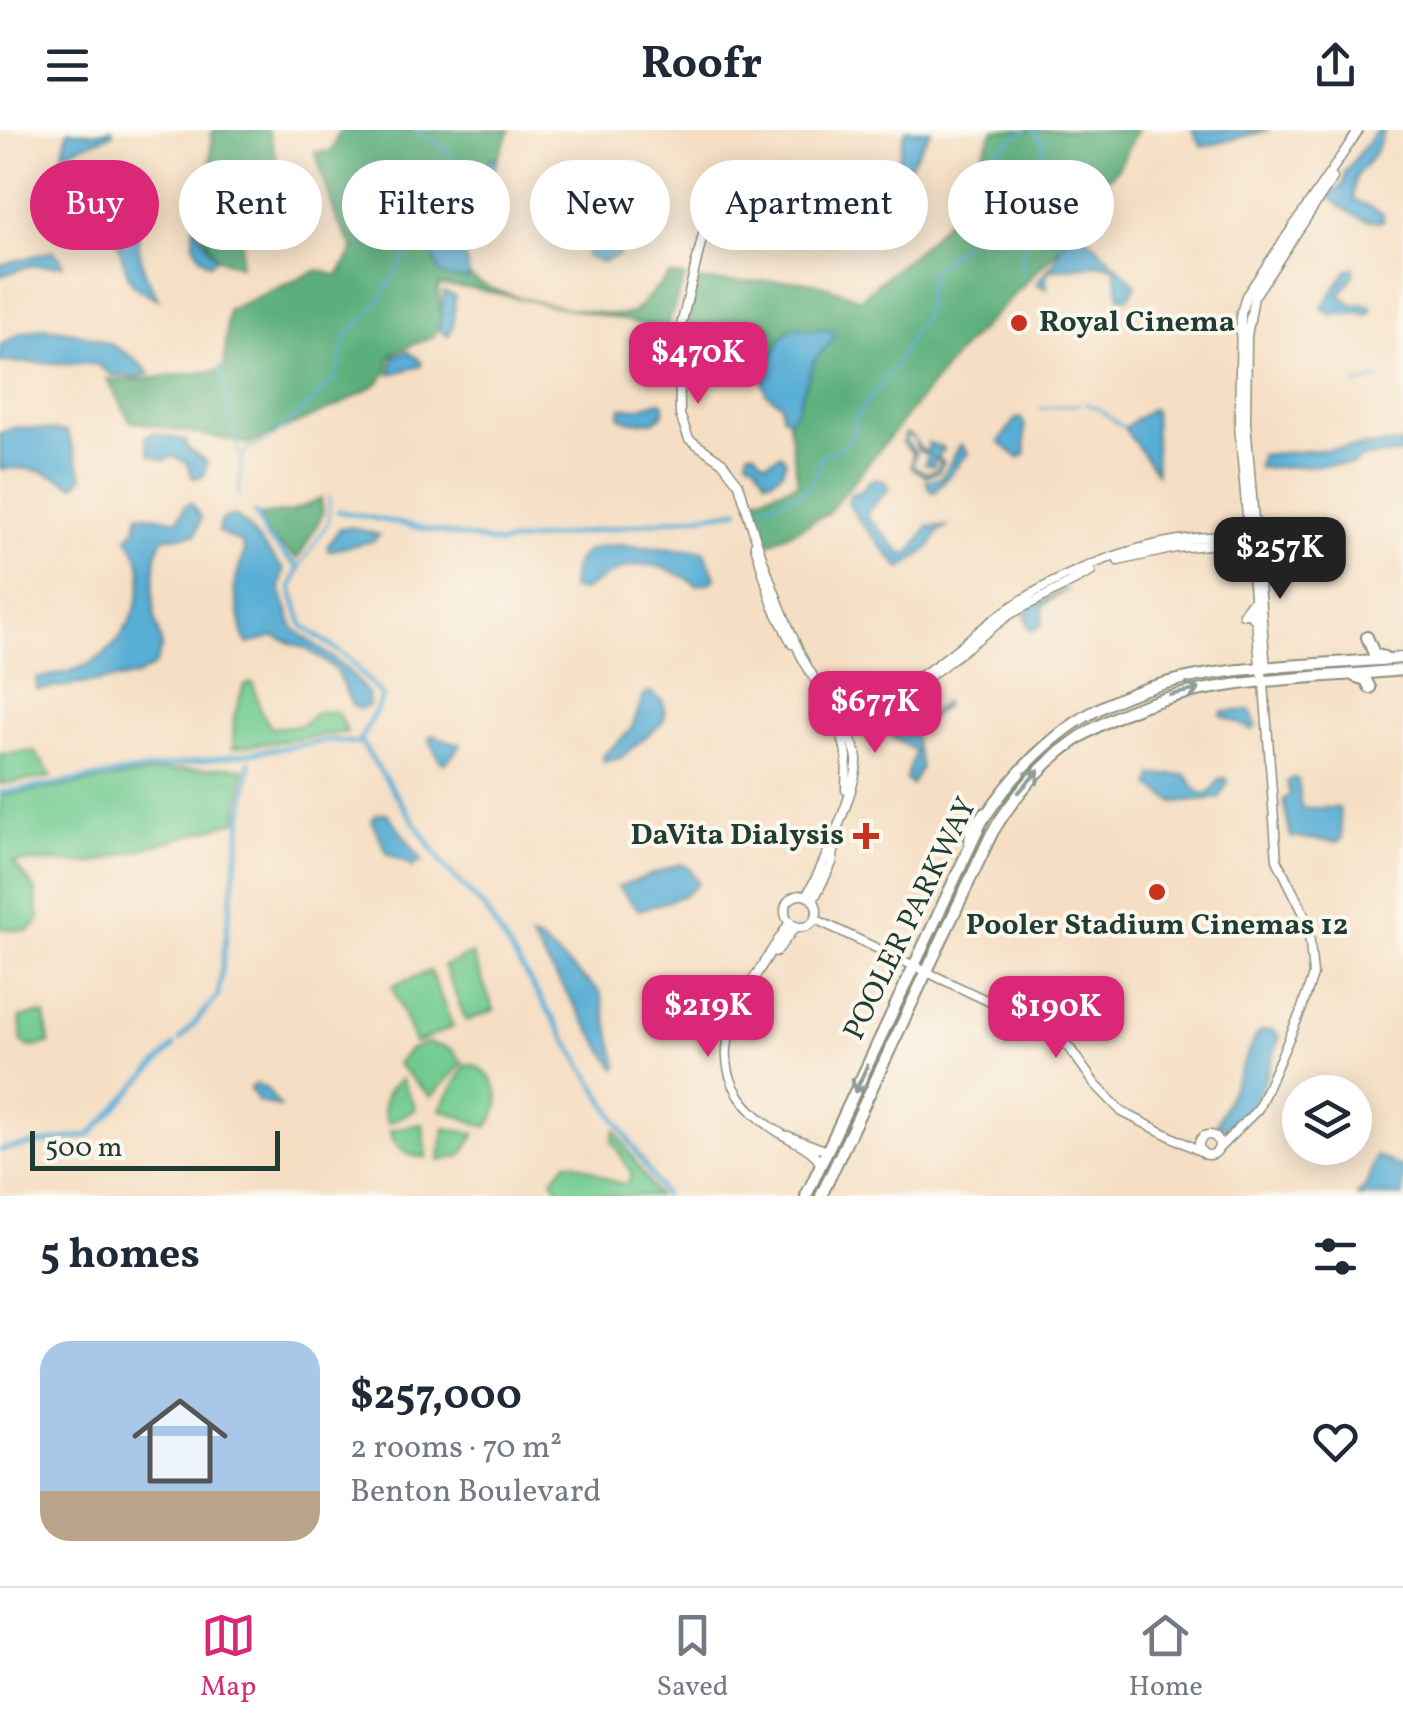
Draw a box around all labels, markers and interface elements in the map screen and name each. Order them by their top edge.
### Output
text: Roofr [641,34,762,97]
icon: menu [40,38,95,93]
icon: share [1308,38,1363,93]
chip: Buy [30,160,159,250]
chip: Rent [179,160,322,250]
chip: Filters [342,160,510,250]
chip: New [530,160,670,250]
chip: Apartment [690,160,928,250]
chip: House [948,160,1114,250]
place label: Royal Cinema [1039,302,1235,344]
marker: Royal Cinema [1008,312,1030,334]
pin: $470K [628,322,768,407]
text: $470K [651,332,745,376]
pin: $257K [1210,517,1350,602]
text: $257K [1236,527,1324,571]
pin: $677K [805,671,945,756]
text: $677K [830,681,920,725]
one-way arrow [1168,682,1200,701]
one-way arrow [1017,769,1040,794]
street label: POOLER PARKWAY [834,791,988,1047]
place label: DaVita Dialysis [630,815,844,857]
marker: DaVita Dialysis [853,823,879,849]
marker: Pooler Stadium Cinemas 12 [1146,881,1168,903]
place label: Pooler Stadium Cinemas 12 [966,905,1348,947]
pin: $219K [638,975,778,1060]
pin: $190K [986,976,1126,1061]
text: $219K [664,985,752,1029]
text: $190K [1010,986,1102,1030]
one-way arrow [851,1063,869,1094]
map controls [1282,1075,1372,1165]
button: layers [1282,1075,1372,1165]
scale bar [30,1126,280,1170]
text: 500 m [45,1129,123,1168]
text: 5 homes [40,1227,200,1286]
icon: filters [1308,1229,1363,1284]
text: $257,000 [350,1368,522,1427]
icon: home [120,1381,240,1501]
icon: heart [1308,1414,1363,1469]
text: 2 rooms · 70 m² [350,1427,562,1471]
text: Benton Boulevard [350,1471,601,1515]
tab: Map [200,1608,256,1707]
tab: Saved [656,1608,729,1707]
tab: Home [1129,1608,1203,1707]

